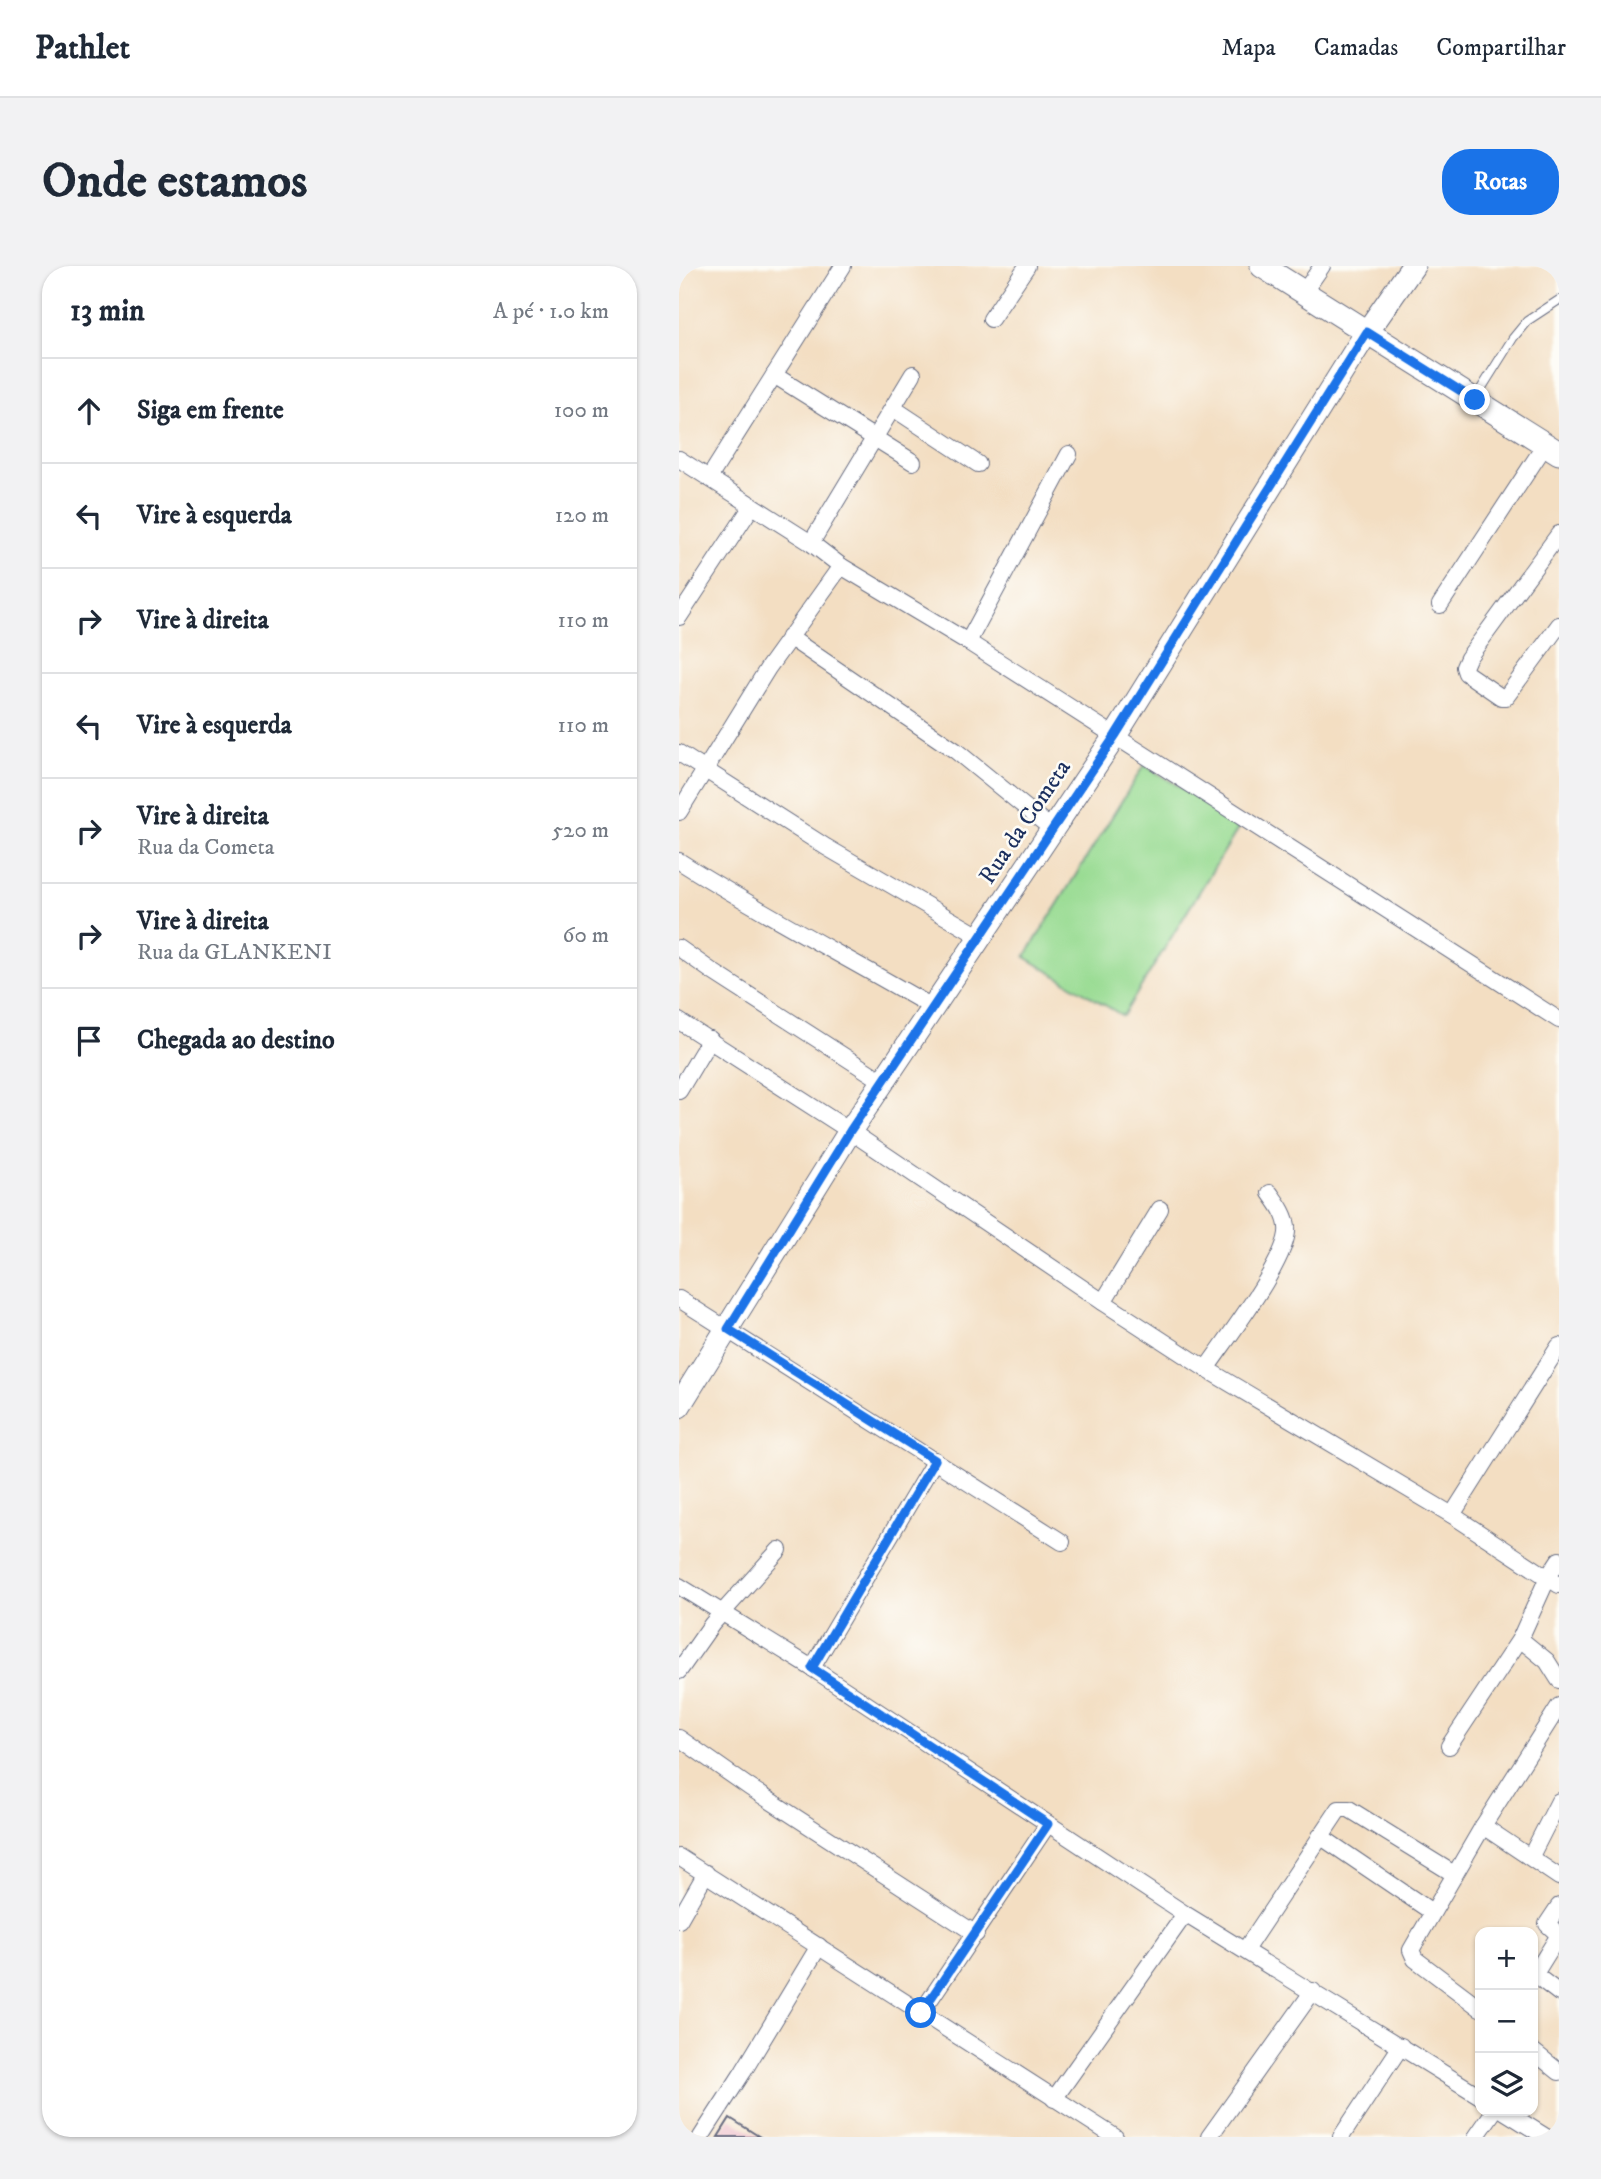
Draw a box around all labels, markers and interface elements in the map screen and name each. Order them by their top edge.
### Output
text: Pathlet [35,28,130,69]
text: Mapa [1221,33,1276,63]
text: Camadas [1314,33,1398,63]
text: Compartilhar [1436,33,1566,63]
button: Rotas [1442,149,1559,215]
text: Onde estamos [42,151,307,213]
text: 13 min [70,293,145,330]
text: A pé · 1.0 km [493,297,609,326]
route end [1459,384,1490,415]
icon: ahead [70,392,108,430]
text: Siga em frente [137,394,284,427]
text: 100 m [554,396,609,425]
icon: left [70,497,108,535]
text: Vire à esquerda [137,499,292,532]
text: 120 m [555,501,609,530]
icon: right [70,602,108,640]
text: Vire à direita [137,604,269,637]
text: 110 m [558,606,609,635]
icon: left [70,707,108,745]
text: Vire à esquerda [137,709,292,742]
text: 110 m [558,711,609,740]
street label: Rua da Cometa [972,753,1078,890]
text: Vire à direita [137,800,269,833]
icon: right [70,812,108,850]
text: 520 m [552,816,609,845]
text: Rua da Cometa [137,833,275,862]
text: Vire à direita [137,905,269,938]
icon: right [70,917,108,955]
text: 60 m [562,921,609,950]
text: Rua da GLANKENI [137,938,332,967]
icon: arrive [70,1022,108,1060]
text: Chegada ao destino [137,1024,335,1057]
map controls [1475,1927,1538,2116]
button: + [1475,1927,1538,1990]
button: − [1475,1990,1538,2053]
route start [905,1997,936,2028]
button: layers [1475,2053,1538,2116]

